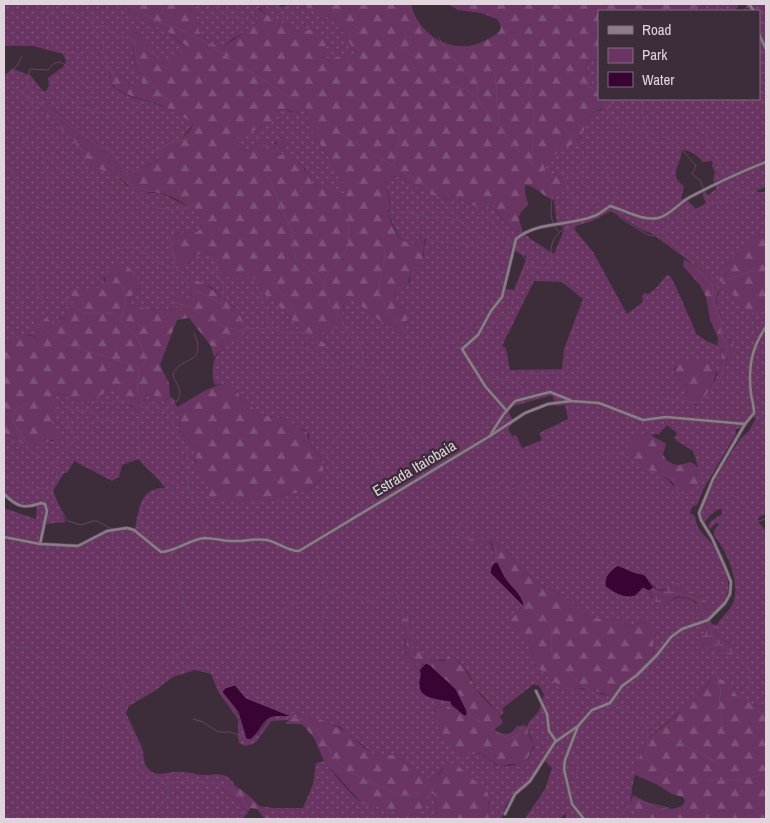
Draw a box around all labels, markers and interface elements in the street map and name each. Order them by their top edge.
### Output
legend [598,10,760,100]
text: Road [642,19,671,40]
text: Park [642,44,668,65]
text: Water [642,69,674,90]
street label: Estrada Itaiobaia [368,435,460,501]

